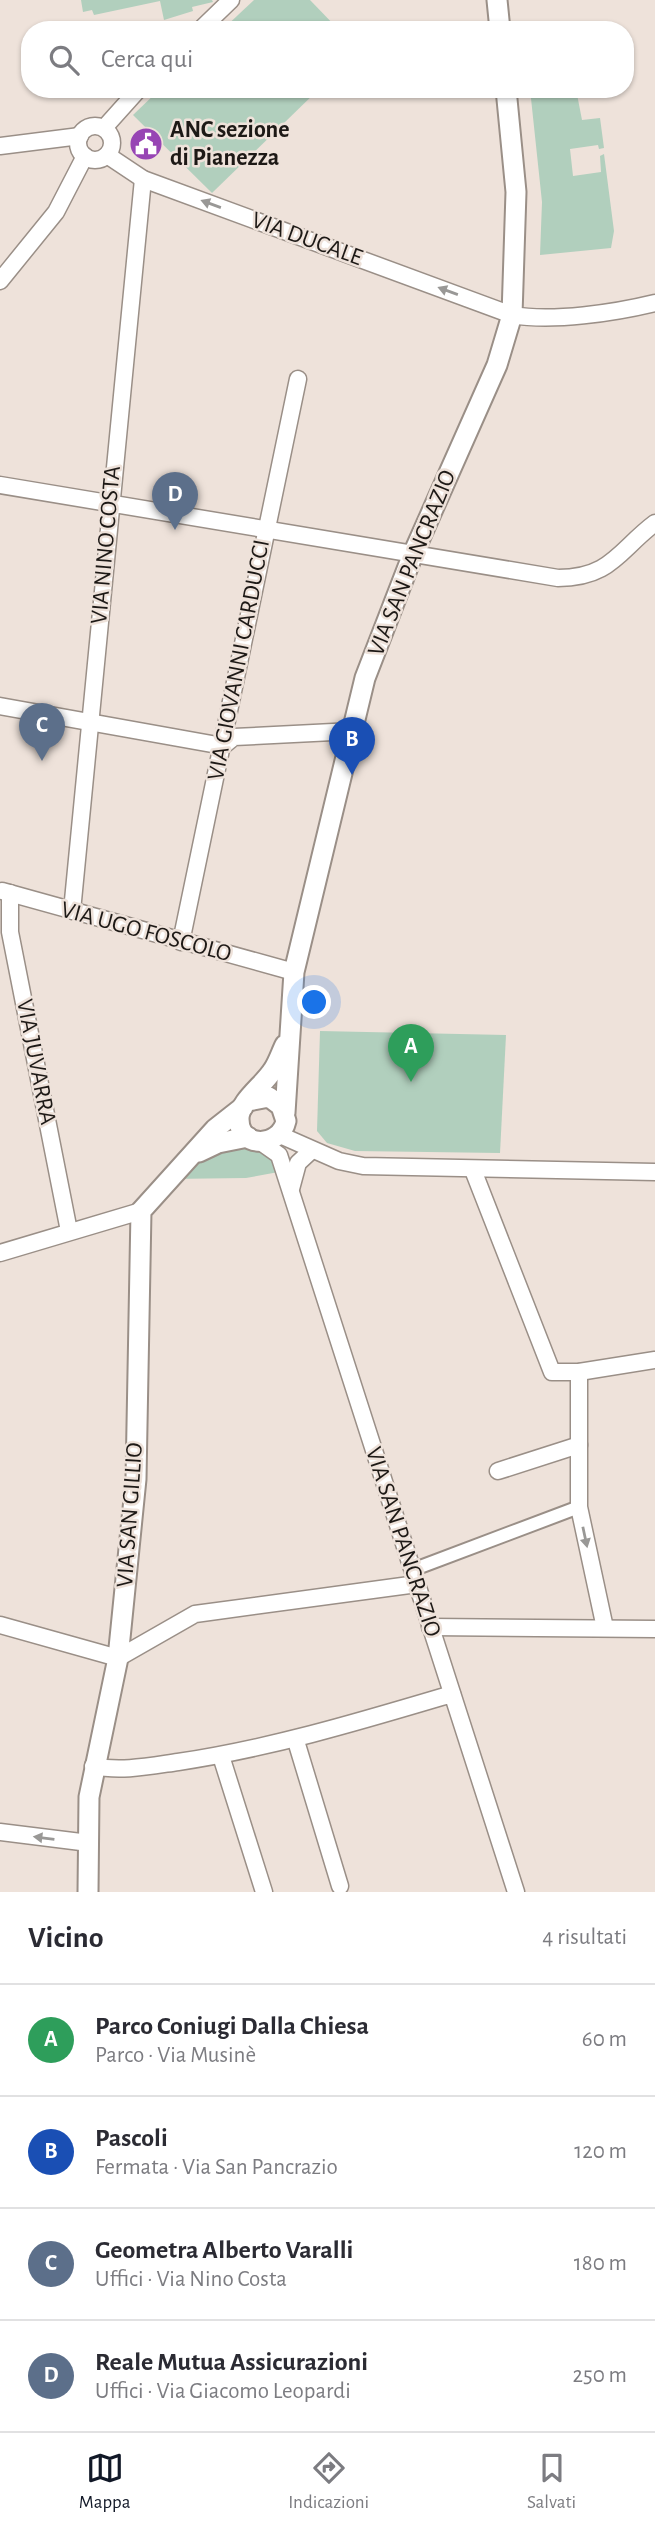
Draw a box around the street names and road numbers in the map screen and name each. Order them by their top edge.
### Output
street label: VIA DUCALE [248,208,366,270]
street label: VIA NINO COSTA [87,465,125,625]
street label: VIA SAN PANCRAZIO [364,467,460,659]
street label: VIA GIOVANNI CARDUCCI [204,538,274,782]
street label: VIA UGO FOSCOLO [58,898,234,966]
street label: VIA JUVARRA [12,997,60,1127]
street label: VIA SAN GILLIO [113,1442,147,1588]
street label: VIA SAN PANCRAZIO [361,1444,445,1640]

